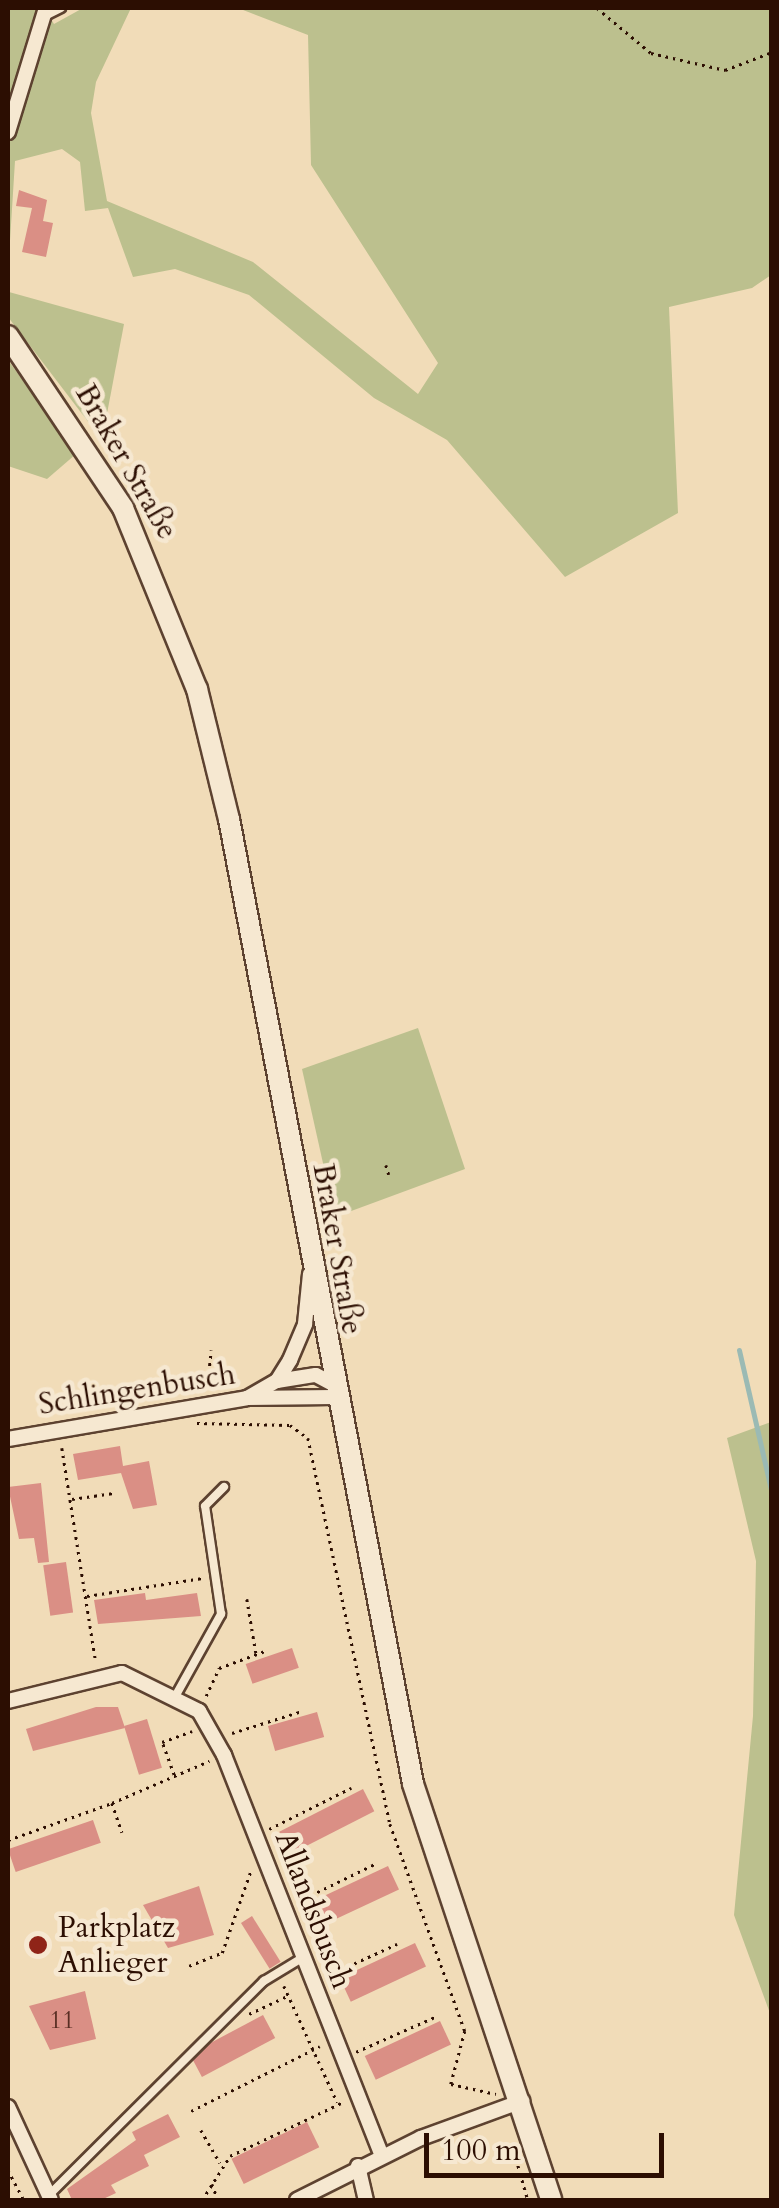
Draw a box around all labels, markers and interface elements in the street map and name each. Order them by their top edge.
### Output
street label: Braker Straße [67,378,185,546]
street label: Braker Straße [304,1161,370,1337]
street label: Schlingenbusch [36,1357,238,1423]
street label: Allandsbusch [267,1826,359,1994]
place label: Parkplatz Anlieger [58,1910,175,1980]
marker: Parkplatz Anlieger [27,1934,49,1956]
house number: 11 [49,2005,75,2035]
scale bar [429,2113,669,2175]
text: 100 m [441,2130,521,2171]

